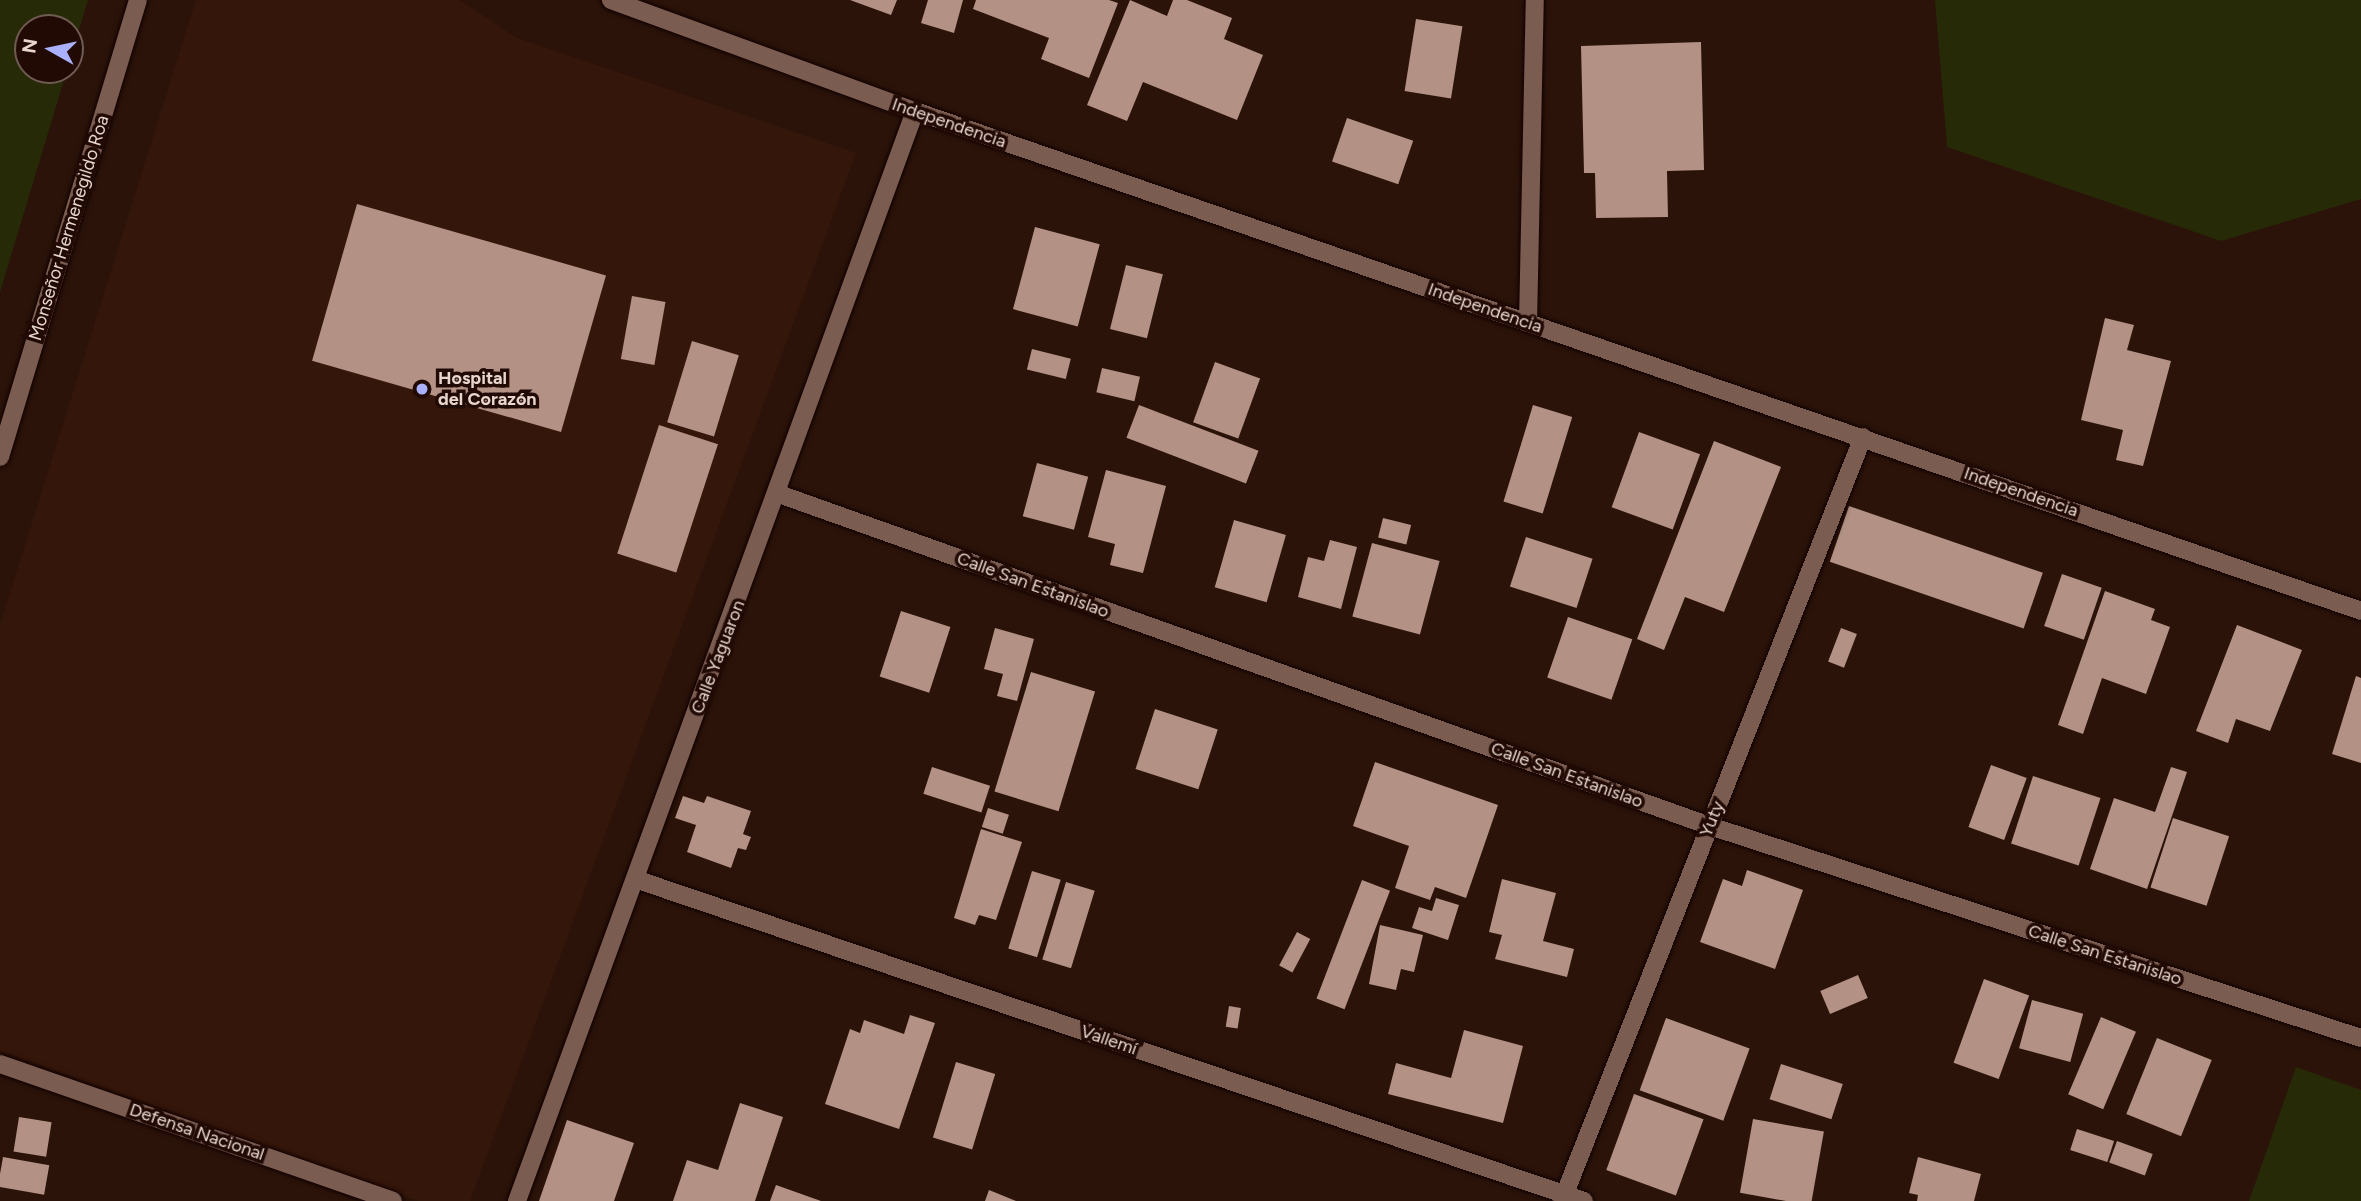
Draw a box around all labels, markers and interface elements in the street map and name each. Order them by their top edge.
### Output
north arrow [14,14,84,84]
text: N [17,37,42,55]
street label: Independencia [889,93,1009,153]
street label: Monseñor Hermenegildo Roa [24,113,114,343]
street label: Independencia [1425,278,1545,338]
place label: Hospital del Corazón [438,368,537,410]
marker: Hospital del Corazón [412,379,432,399]
street label: Independencia [1961,462,2081,522]
street label: Calle San Estanislao [954,547,1112,623]
street label: Calle Yaguaron [686,597,750,717]
street label: Calle San Estanislao [1488,737,1646,813]
street label: Yuty [1695,798,1729,840]
street label: Calle San Estanislao [2025,920,2185,990]
street label: Vallemí [1078,1020,1140,1060]
street label: Defensa Nacional [127,1099,267,1165]

